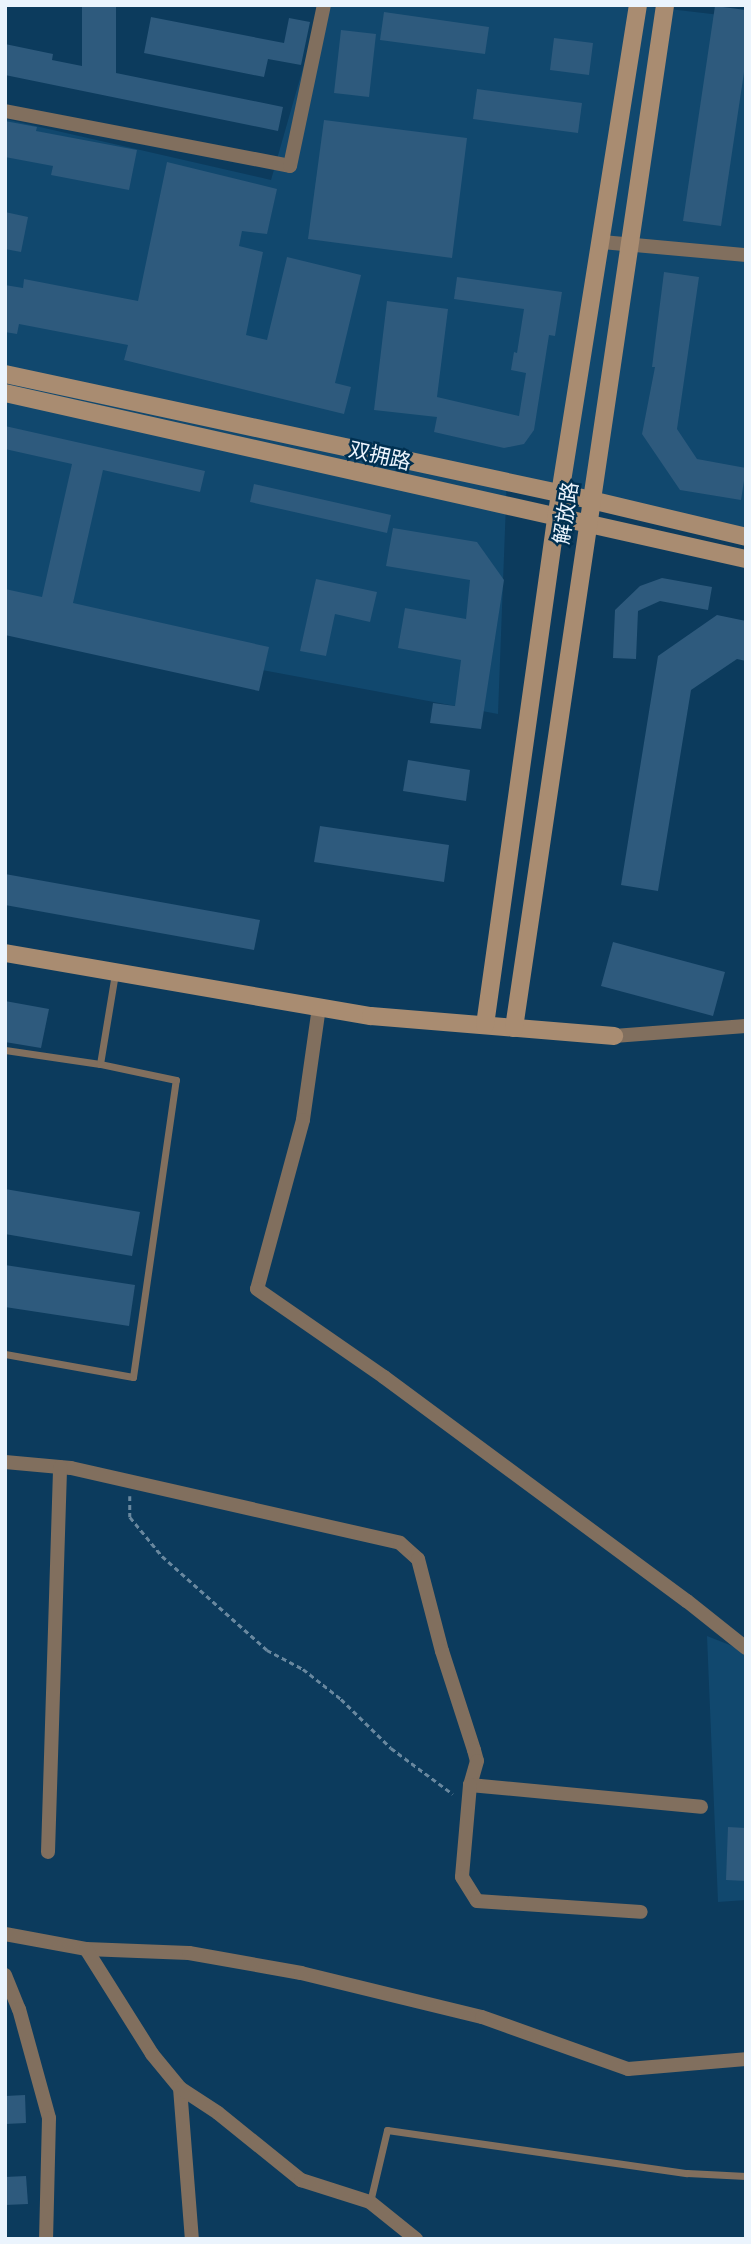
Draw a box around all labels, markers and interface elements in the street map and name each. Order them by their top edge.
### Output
street label: 双拥路 [346,436,414,474]
street label: 解放路 [548,480,582,546]

